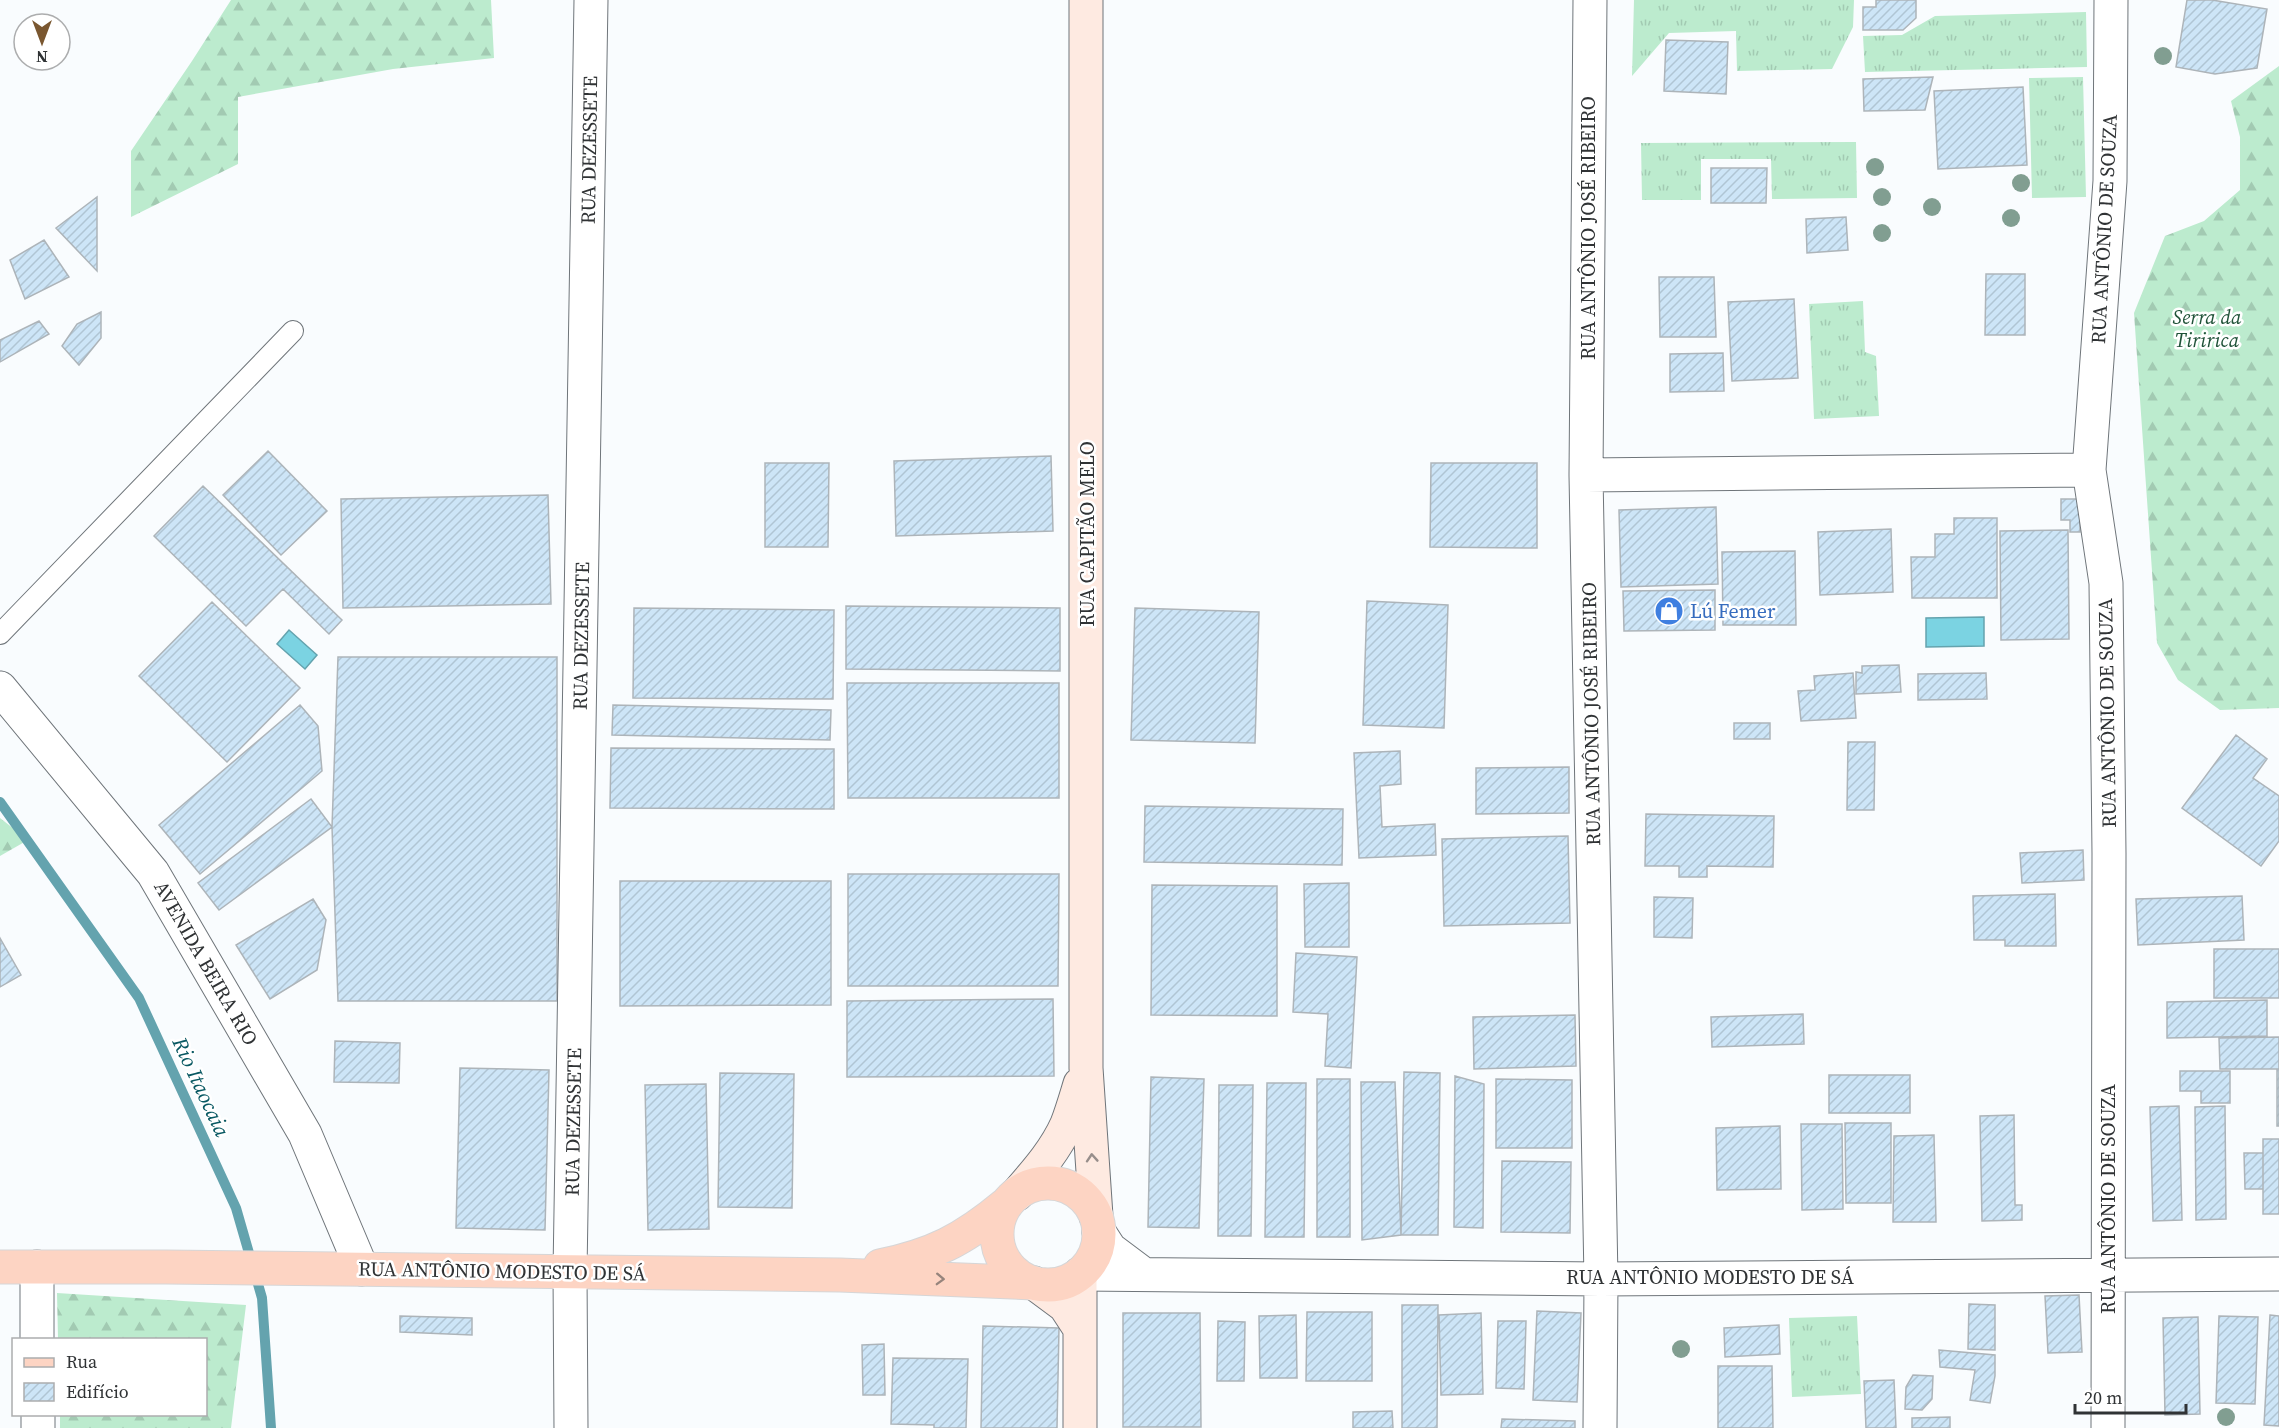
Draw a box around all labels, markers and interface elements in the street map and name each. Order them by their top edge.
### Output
north arrow [12,12,72,72]
text: N [36,46,48,68]
street label: RUA DEZESSETE [574,76,604,224]
street label: RUA ANTÔNIO JOSÉ RIBEIRO [1574,96,1602,360]
street label: RUA ANTÔNIO DE SOUZA [2084,113,2124,345]
park label: Serra da Tiririca [2173,303,2242,354]
street label: RUA CAPITÃO MELO [1073,441,1101,627]
street label: RUA DEZESSETE [566,562,596,710]
street label: RUA ANTÔNIO JOSÉ RIBEIRO [1575,582,1607,846]
shop icon: Lú Femer [1653,595,1685,627]
place label: Lú Femer [1690,597,1776,625]
street label: RUA ANTÔNIO DE SOUZA [2091,597,2123,828]
street label: AVENIDA BEIRA RIO [147,875,265,1051]
water label: Rio Itaocaia [165,1031,237,1141]
street label: RUA DEZESSETE [558,1048,588,1196]
street label: RUA ANTÔNIO DE SOUZA [2094,1083,2122,1314]
one-way arrow [1086,1153,1099,1162]
street label: RUA ANTÔNIO MODESTO DE SÁ [358,1254,647,1288]
street label: RUA ANTÔNIO MODESTO DE SÁ [1566,1263,1855,1291]
one-way arrow [936,1272,945,1285]
legend [12,1338,207,1416]
text: Rua [66,1349,98,1374]
scale bar [2075,1377,2186,1415]
text: Edifício [66,1379,129,1404]
text: 20 m [2084,1385,2122,1410]

